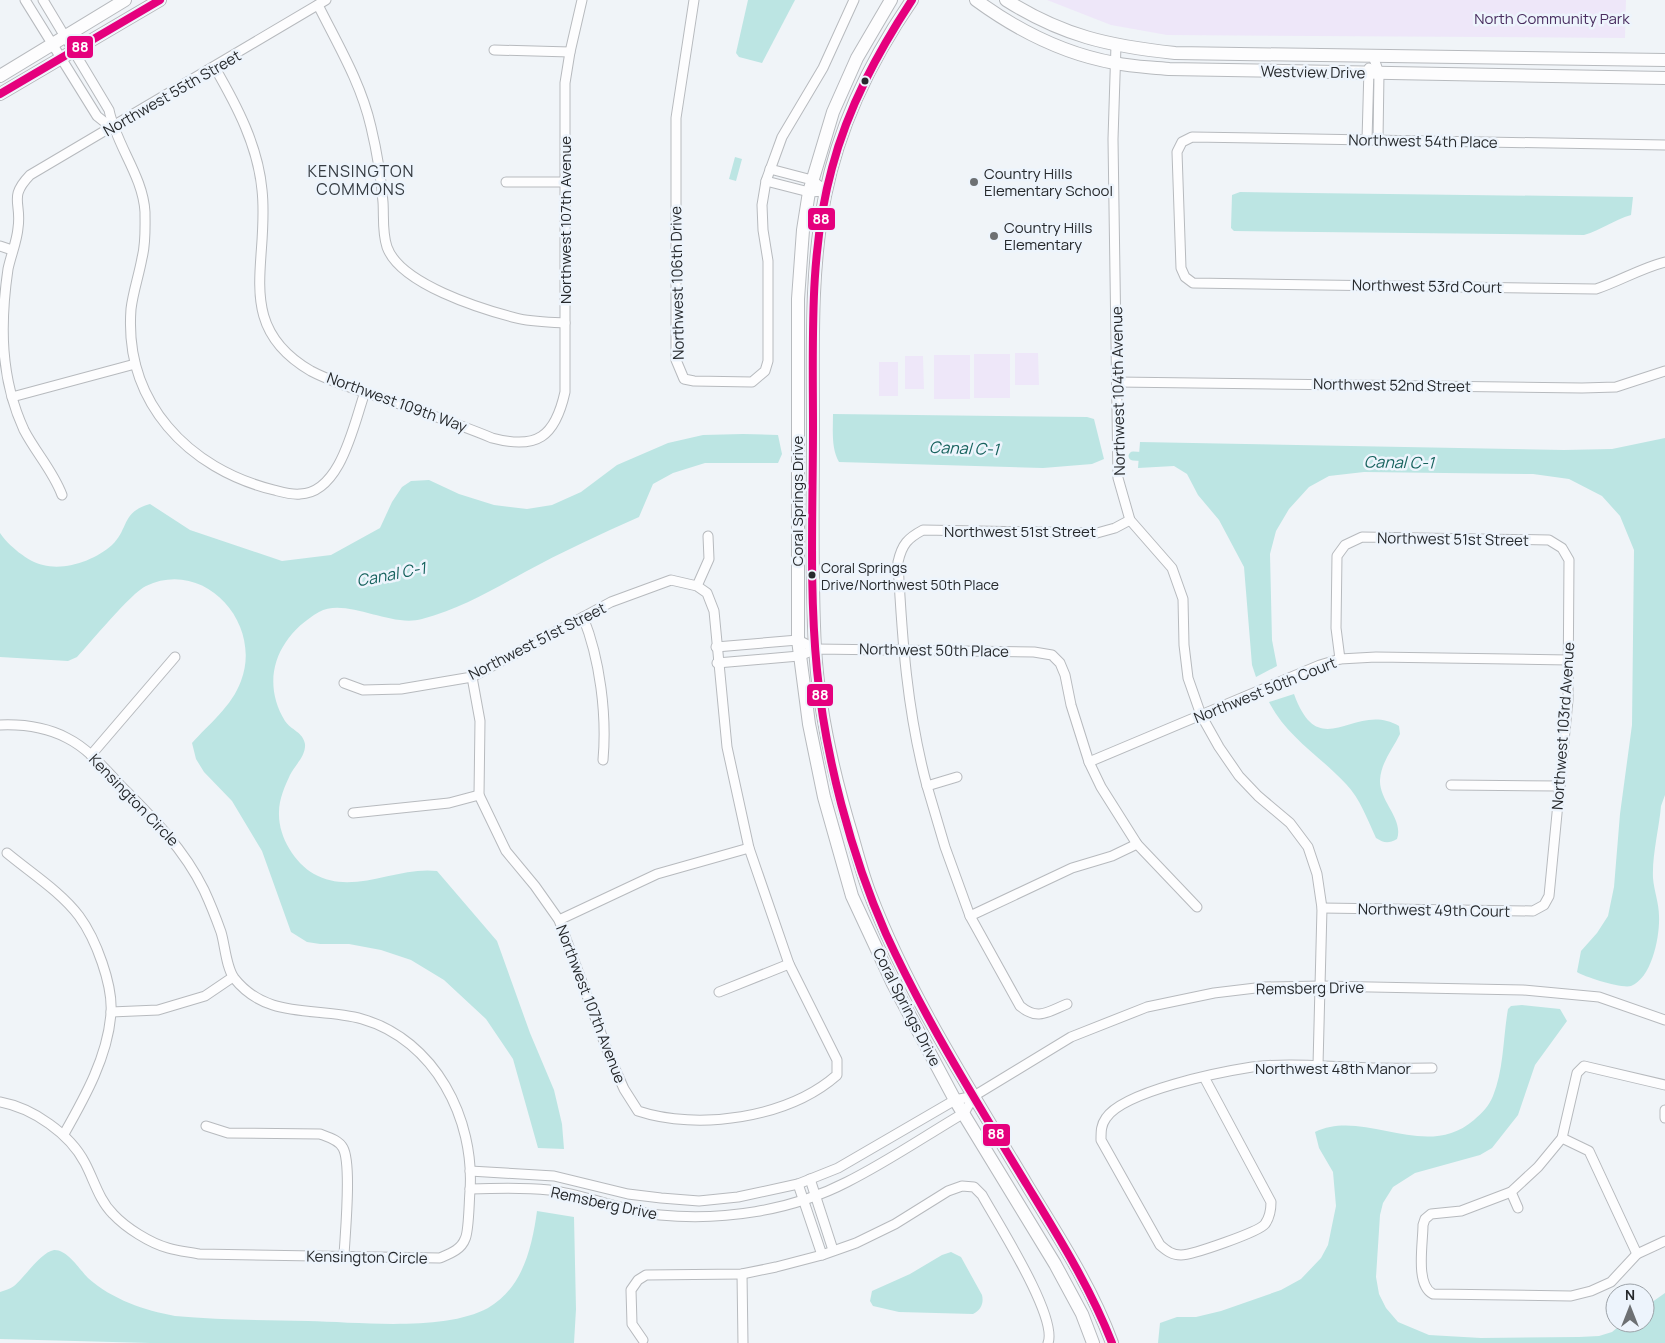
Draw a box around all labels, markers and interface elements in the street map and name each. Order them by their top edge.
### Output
park label: North Community Park [1474,8,1630,29]
line badge: 88 [66,35,94,59]
text: 88 [71,37,89,56]
street label: Northwest 55th Street [99,45,245,141]
street label: Westview Drive [1260,61,1366,83]
unlabelled marker [860,76,870,86]
street label: Northwest 54th Place [1348,129,1498,153]
street label: Northwest 107th Avenue [555,136,576,304]
district label: KENSINGTON COMMONS [307,160,415,200]
place label: Country Hills Elementary School [984,163,1113,201]
marker: Country Hills Elementary School [968,176,980,188]
street label: Northwest 106th Drive [665,206,689,360]
line badge: 88 [807,207,836,231]
text: 88 [812,209,830,228]
place label: Country Hills Elementary [1004,217,1092,255]
marker: Country Hills Elementary [988,230,1000,242]
street label: Northwest 53rd Court [1352,274,1502,298]
street label: Northwest 104th Avenue [1106,306,1130,476]
street label: Northwest 109th Way [324,367,470,437]
street label: Northwest 52nd Street [1313,373,1471,397]
street label: Coral Springs Drive [787,436,808,566]
water label: Canal C-1 [929,436,1001,460]
water label: Canal C-1 [1364,450,1436,474]
street label: Northwest 51st Street [944,521,1096,542]
street label: Northwest 51st Street [1377,527,1529,551]
water label: Canal C-1 [355,556,429,591]
place label: Coral Springs Drive/Northwest 50th Place [821,558,999,594]
marker: Coral Springs Drive/Northwest 50th Place [807,570,817,580]
street label: Northwest 51st Street [465,597,609,685]
street label: Northwest 50th Place [859,638,1009,662]
street label: Northwest 103rd Avenue [1547,641,1579,811]
street label: Northwest 50th Court [1191,652,1339,728]
line badge: 88 [806,683,834,707]
text: 88 [811,685,829,704]
street label: Kensington Circle [84,749,184,851]
street label: Northwest 49th Court [1358,898,1510,922]
street label: Northwest 107th Avenue [551,922,631,1086]
street label: Coral Springs Drive [868,944,946,1070]
street label: Remsberg Drive [1256,977,1365,999]
street label: Northwest 48th Manor [1255,1058,1412,1079]
line badge: 88 [982,1123,1011,1147]
text: 88 [987,1124,1005,1143]
street label: Remsberg Drive [549,1181,659,1225]
street label: Kensington Circle [306,1245,428,1269]
north arrow [1605,1283,1655,1333]
text: N [1625,1285,1635,1304]

